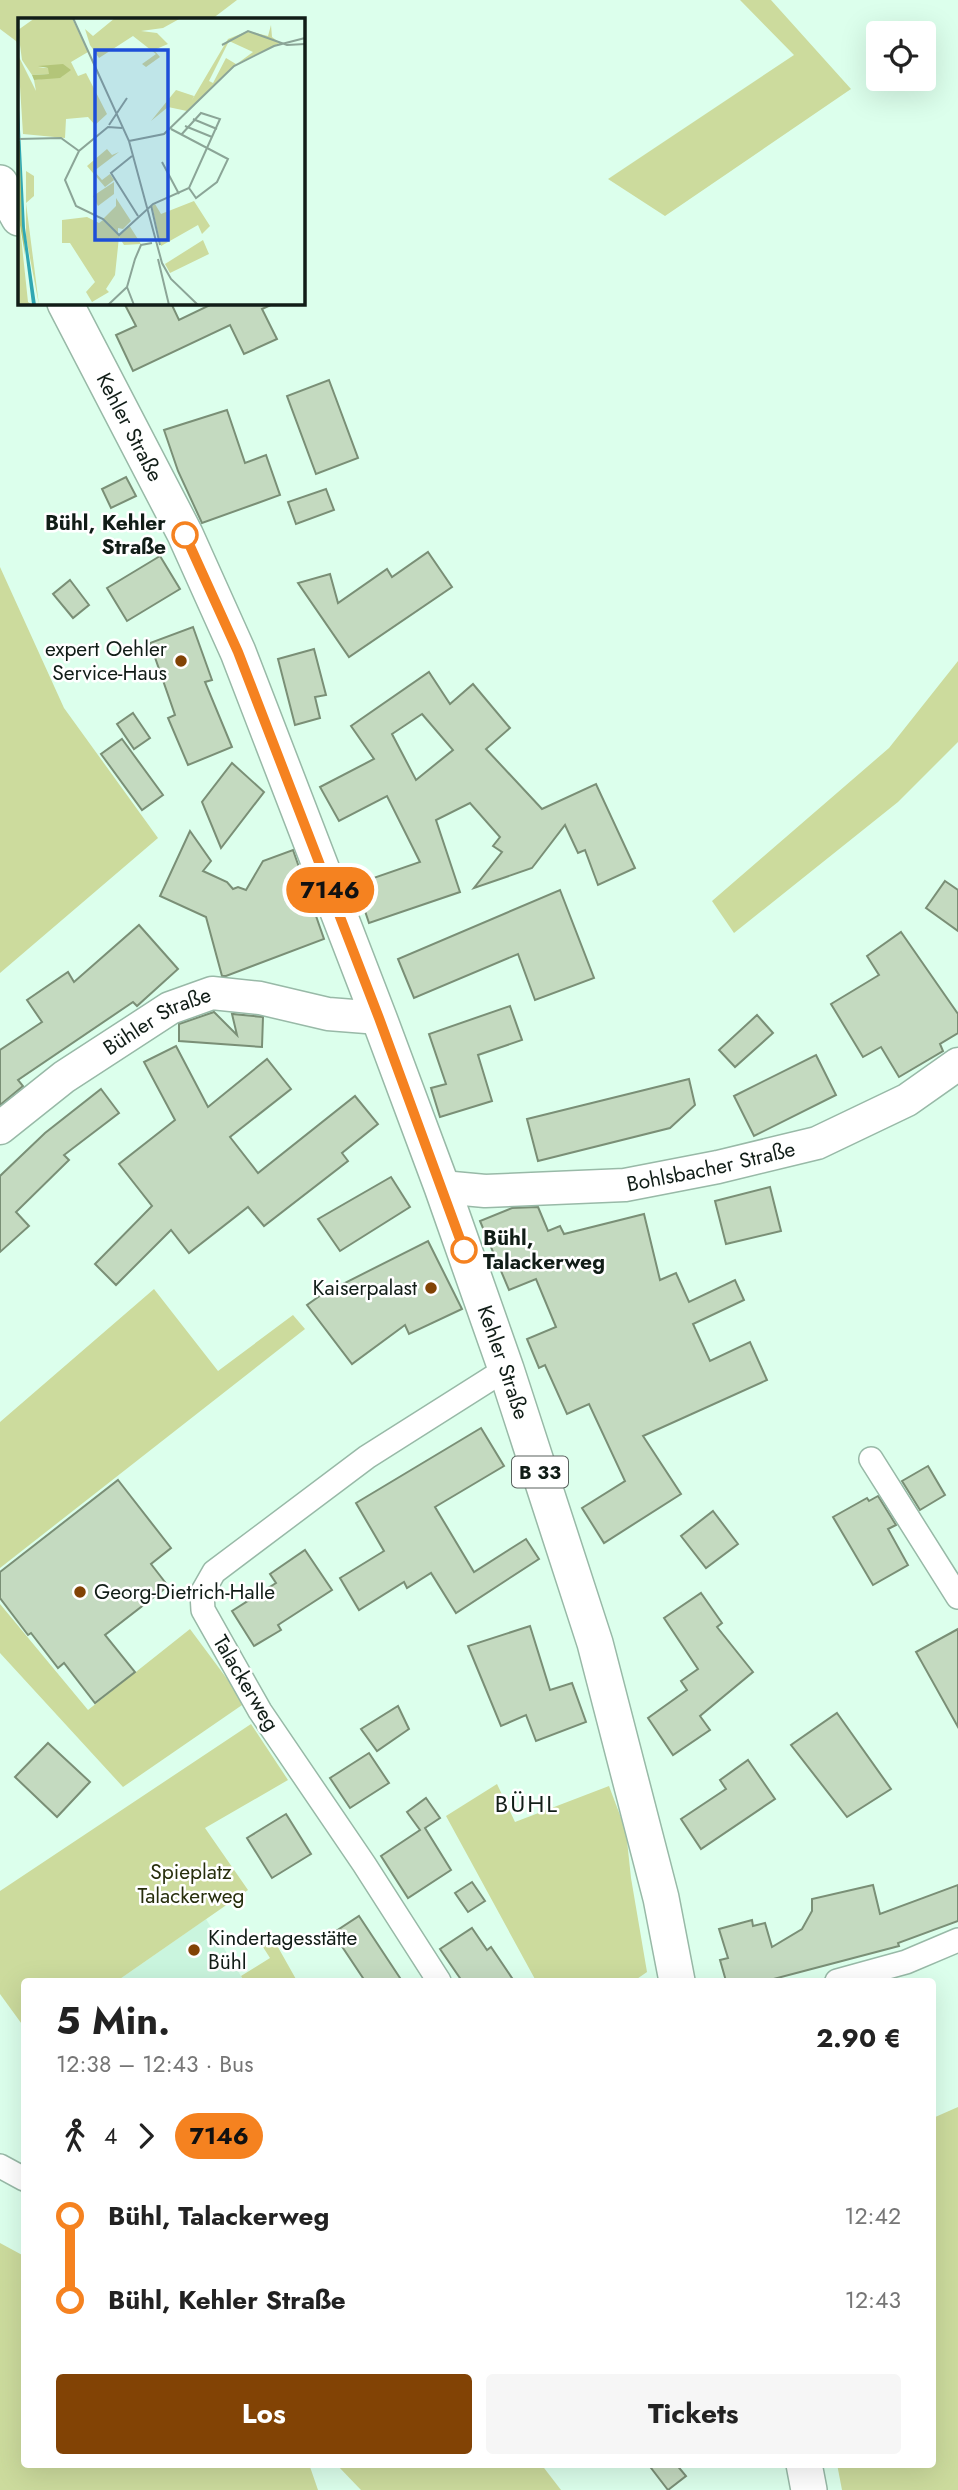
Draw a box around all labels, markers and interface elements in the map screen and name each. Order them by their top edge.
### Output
inset map [18,18,304,304]
map controls [866,21,936,91]
button: locate [866,21,936,91]
street label: Kehler Straße [89,368,170,487]
place label: Bühl, Kehler Straße [45,508,166,562]
marker: Bühl, Kehler Straße [172,522,198,548]
place label: expert Oehler Service-Haus [45,634,168,688]
marker: expert Oehler Service-Haus [173,653,189,669]
line badge: 7146 [281,867,379,913]
text: 7146 [300,872,360,907]
street label: Bühler Straße [97,980,215,1063]
street label: Bohlsbacher Straße [624,1134,798,1199]
place label: Bühl, Talackerweg [483,1223,605,1277]
marker: Bühl, Talackerweg [451,1237,477,1263]
place label: Kaiserpalast [313,1273,417,1303]
marker: Kaiserpalast [423,1280,439,1296]
street label: Kehler Straße [470,1301,536,1424]
road number: B 33 [512,1456,568,1488]
place label: Georg-Dietrich-Halle [94,1577,275,1607]
marker: Georg-Dietrich-Halle [72,1584,88,1600]
street label: Talackerweg [206,1629,286,1737]
district label: BÜHL [495,1786,559,1821]
park label: Spieplatz Talackerweg [137,1857,245,1911]
place label: Kindertagesstätte Bühl [208,1923,357,1977]
marker: Kindertagesstätte Bühl [186,1942,202,1958]
text: 5 Min. [56,1993,170,2048]
text: 2.90 € [816,2019,901,2057]
text: 12:38 – 12:43 · Bus [56,2047,253,2081]
icon: walk [56,2117,94,2155]
icon: forward [127,2117,165,2155]
text: 7146 [189,2118,249,2153]
text: 4 [104,2119,117,2153]
text: Bühl, Talackerweg [108,2197,329,2235]
text: 12:42 [844,2199,901,2233]
text: Bühl, Kehler Straße [108,2281,346,2319]
text: 12:43 [845,2283,901,2317]
button: Los [56,2374,472,2454]
button: Tickets [486,2374,901,2454]

